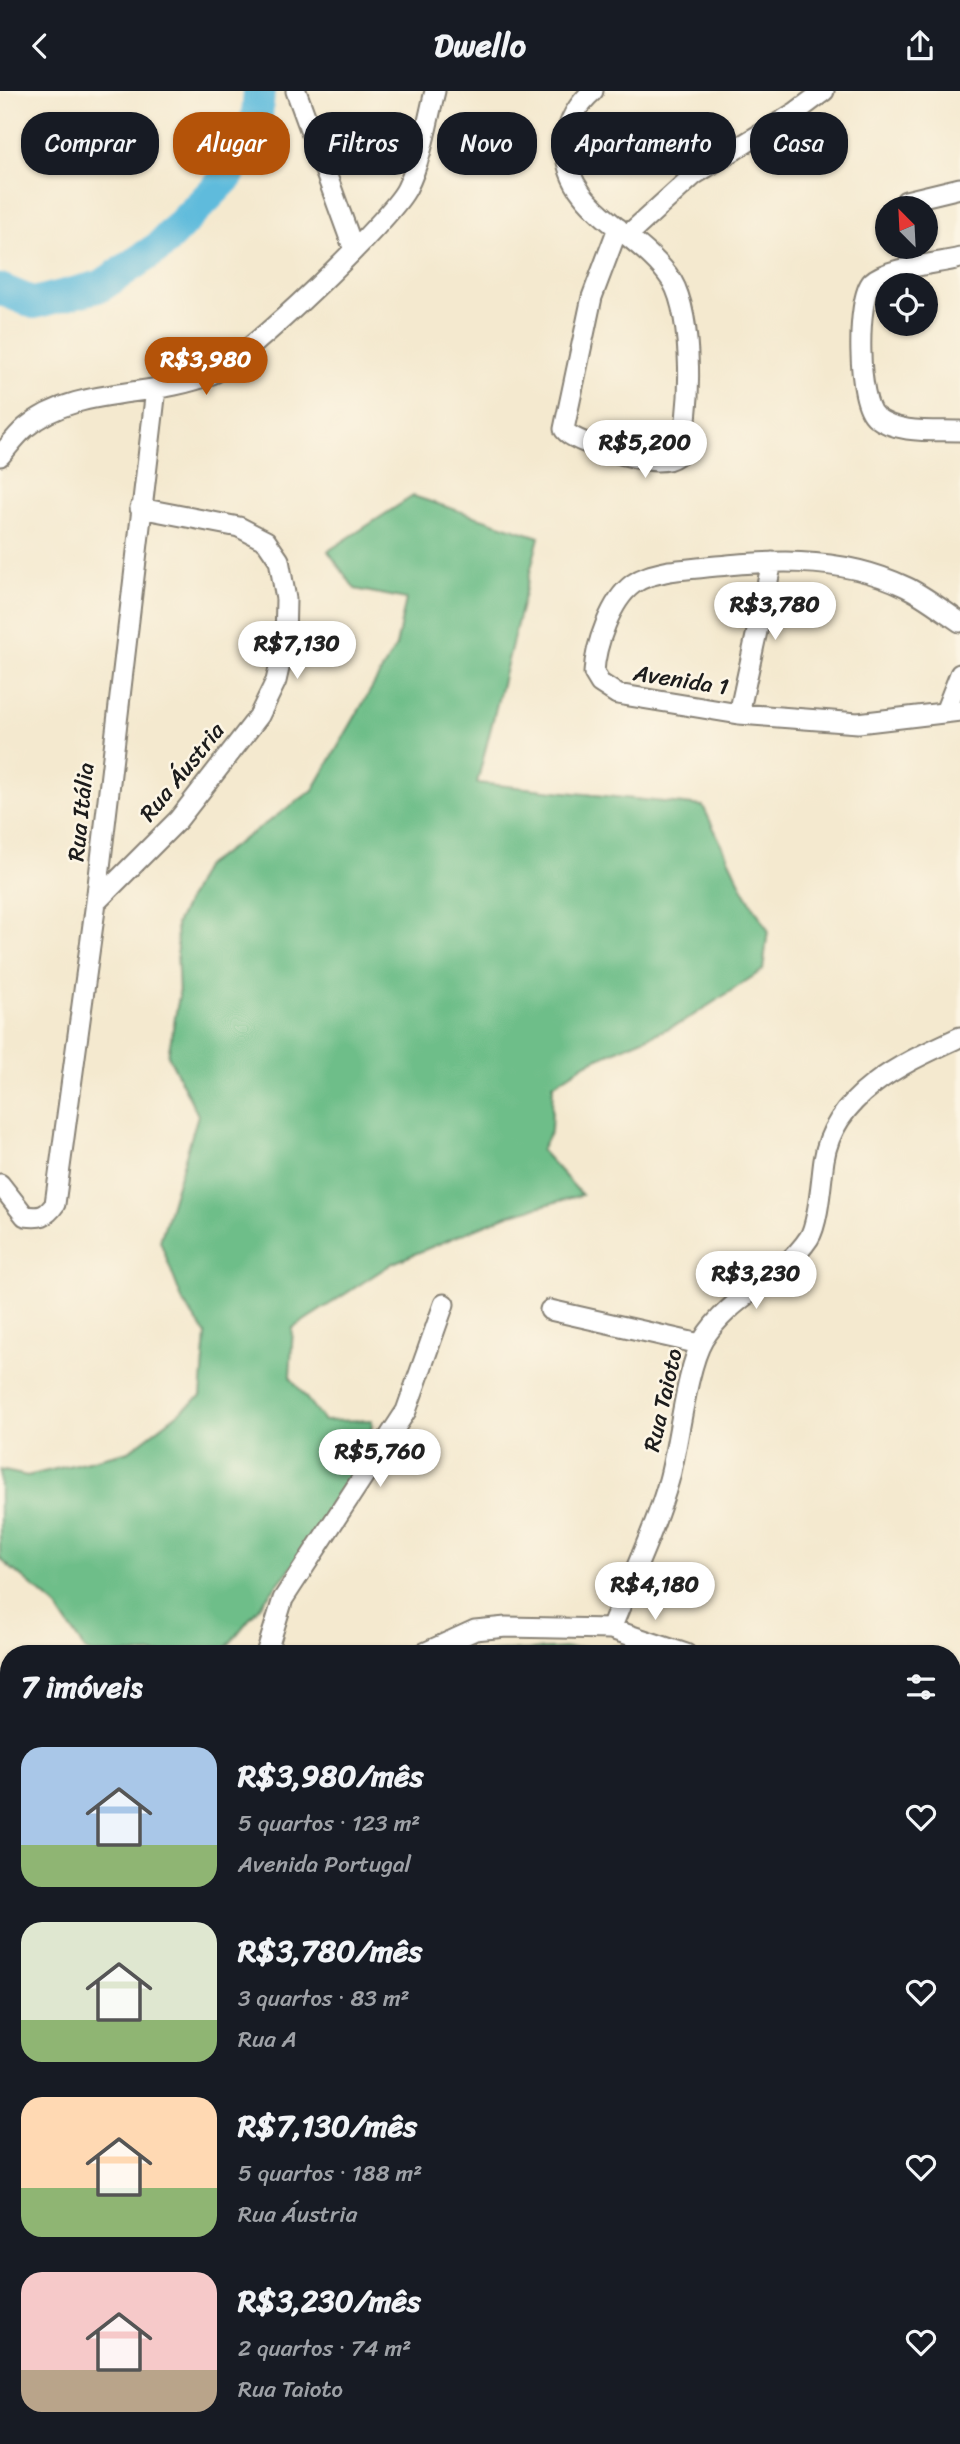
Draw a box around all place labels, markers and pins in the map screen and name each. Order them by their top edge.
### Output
pin: R$3,980 [141,337,271,397]
pin: R$5,200 [580,421,710,480]
pin: R$3,780 [710,582,840,642]
pin: R$7,130 [232,621,362,681]
pin: R$3,230 [691,1251,821,1311]
pin: R$5,760 [315,1429,445,1489]
pin: R$4,180 [590,1563,720,1622]

